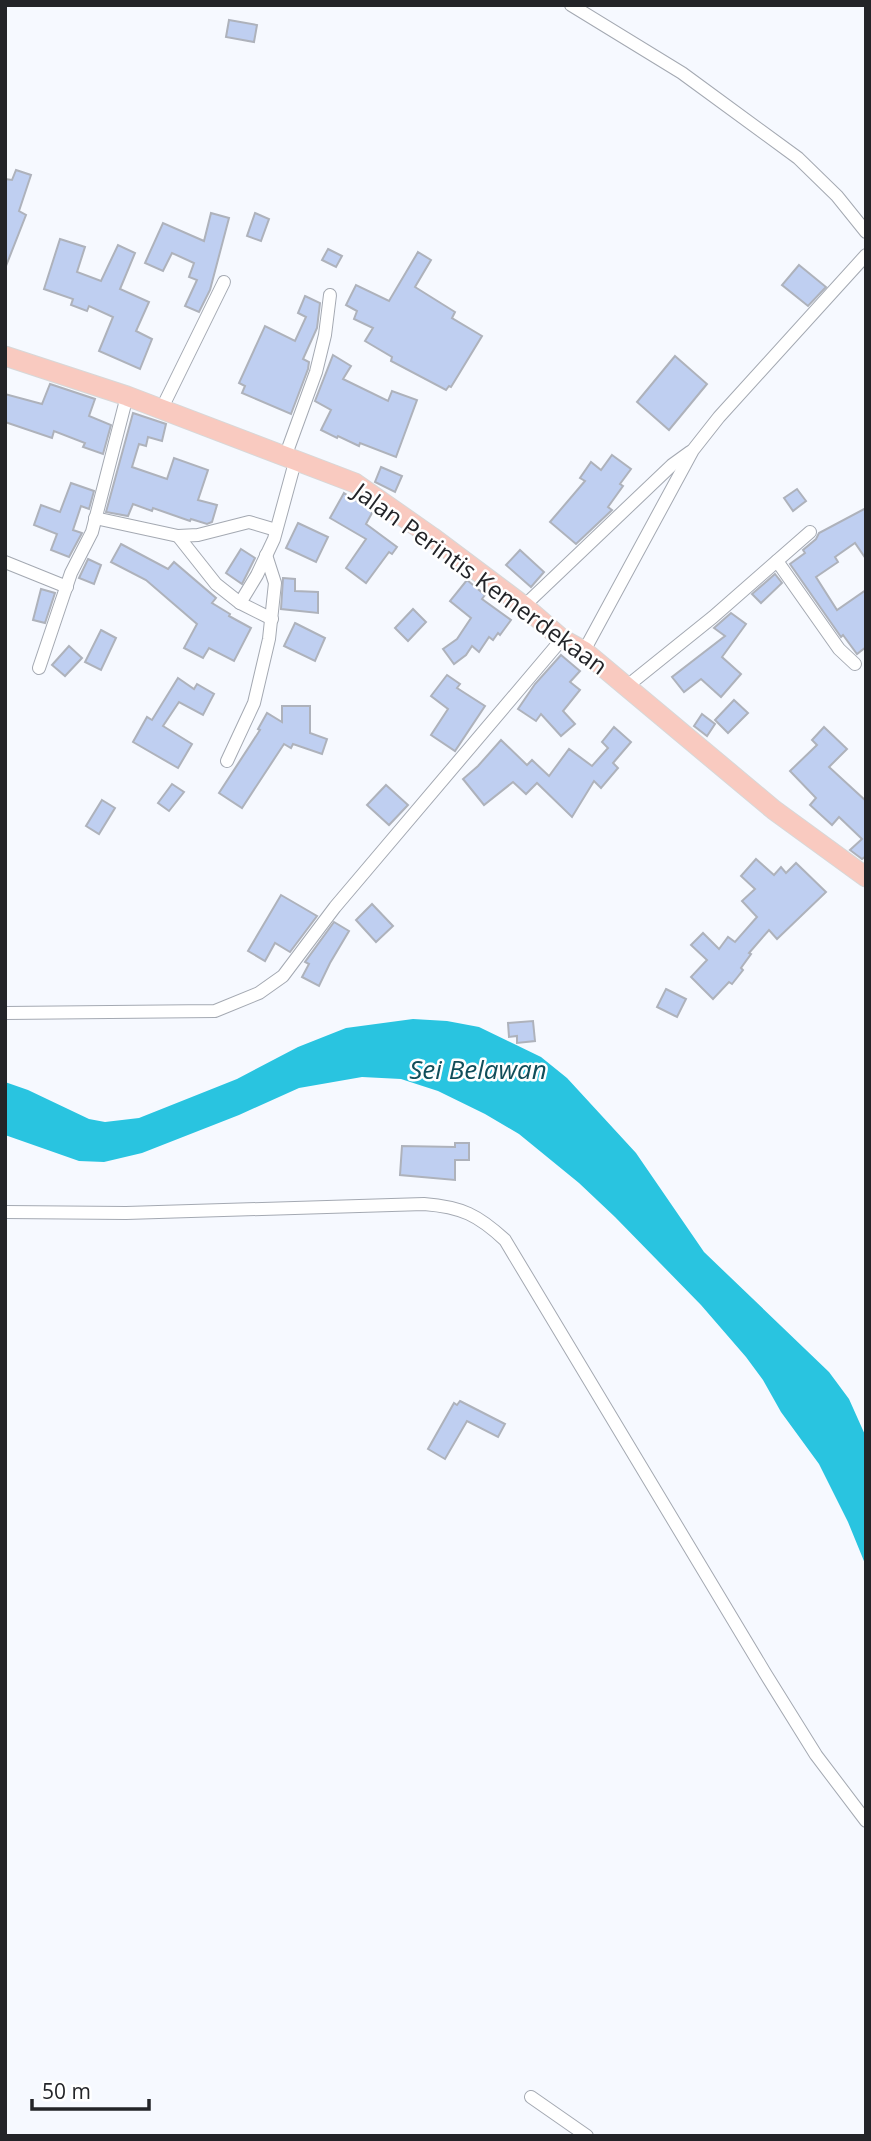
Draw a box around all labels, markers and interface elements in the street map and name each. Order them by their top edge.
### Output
street label: Jalan Perintis Kemerdekaan [346,473,615,682]
water label: Sei Belawan [409,1051,547,1087]
scale bar [32,2068,149,2112]
text: 50 m [42,2077,91,2105]

